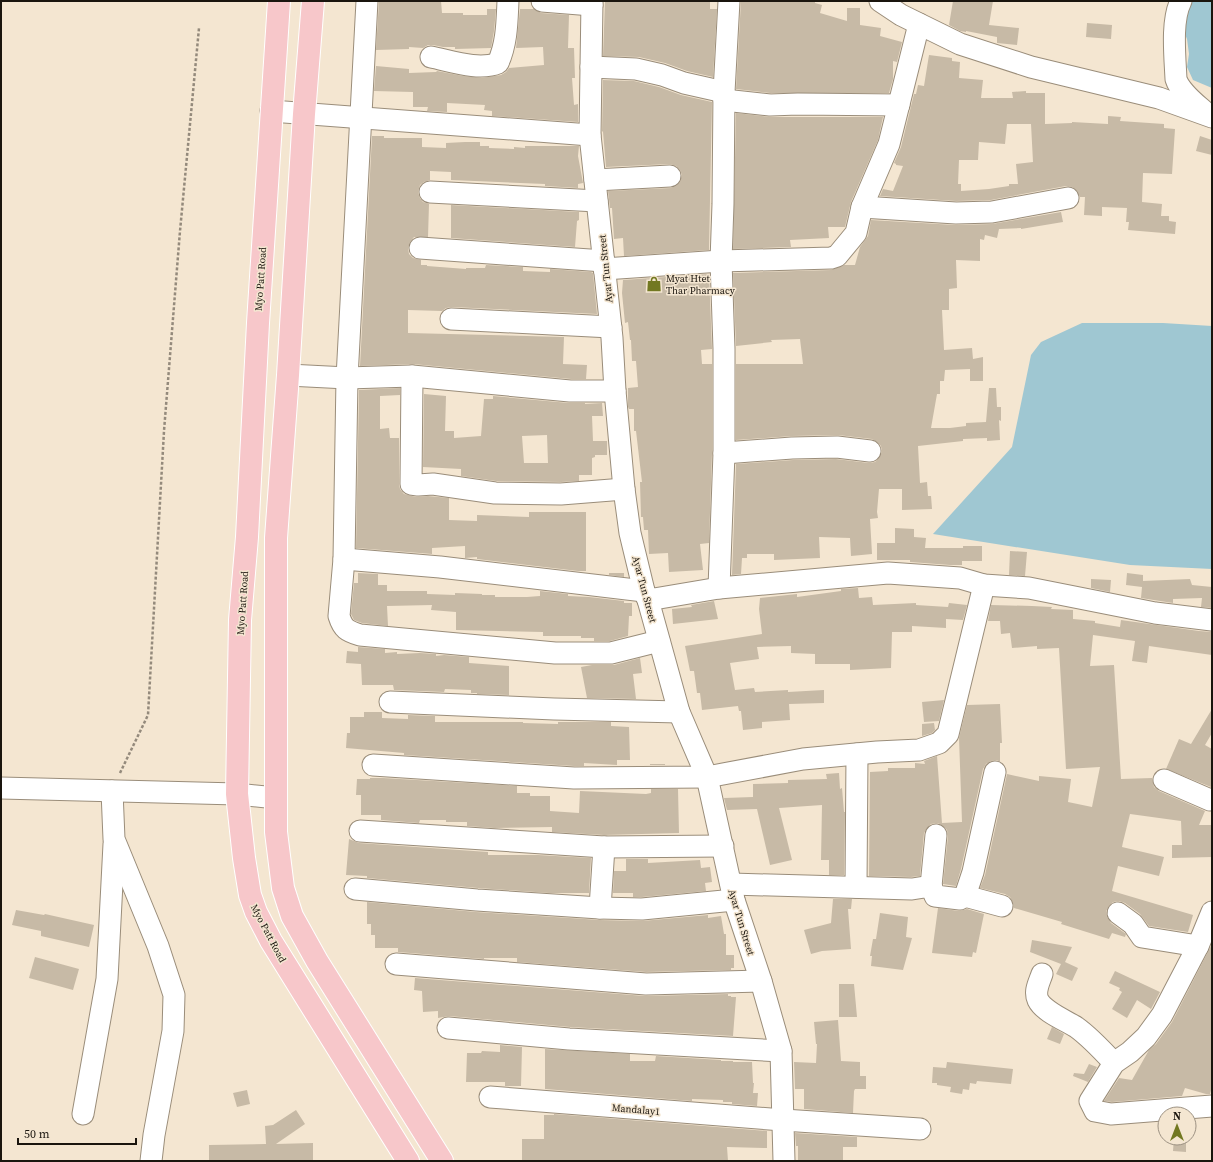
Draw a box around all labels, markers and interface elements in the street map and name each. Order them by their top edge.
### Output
street label: Ayar Tun Street [595,234,616,304]
street label: Myo Patt Road [252,246,269,311]
place label: Myat Htet Thar Pharmacy [666,272,736,297]
shop icon: Myat Htet Thar Pharmacy [645,275,663,293]
street label: Ayar Tun Street [629,554,660,625]
street label: Myo Patt Road [234,570,251,635]
street label: Ayar Tun Street [725,888,758,957]
street label: Myo Patt Road [248,902,289,965]
street label: Mandalay1 [611,1101,661,1118]
north arrow [1157,1106,1197,1146]
text: N [1173,1109,1181,1124]
scale bar [18,1120,136,1146]
text: 50 m [24,1126,50,1142]

